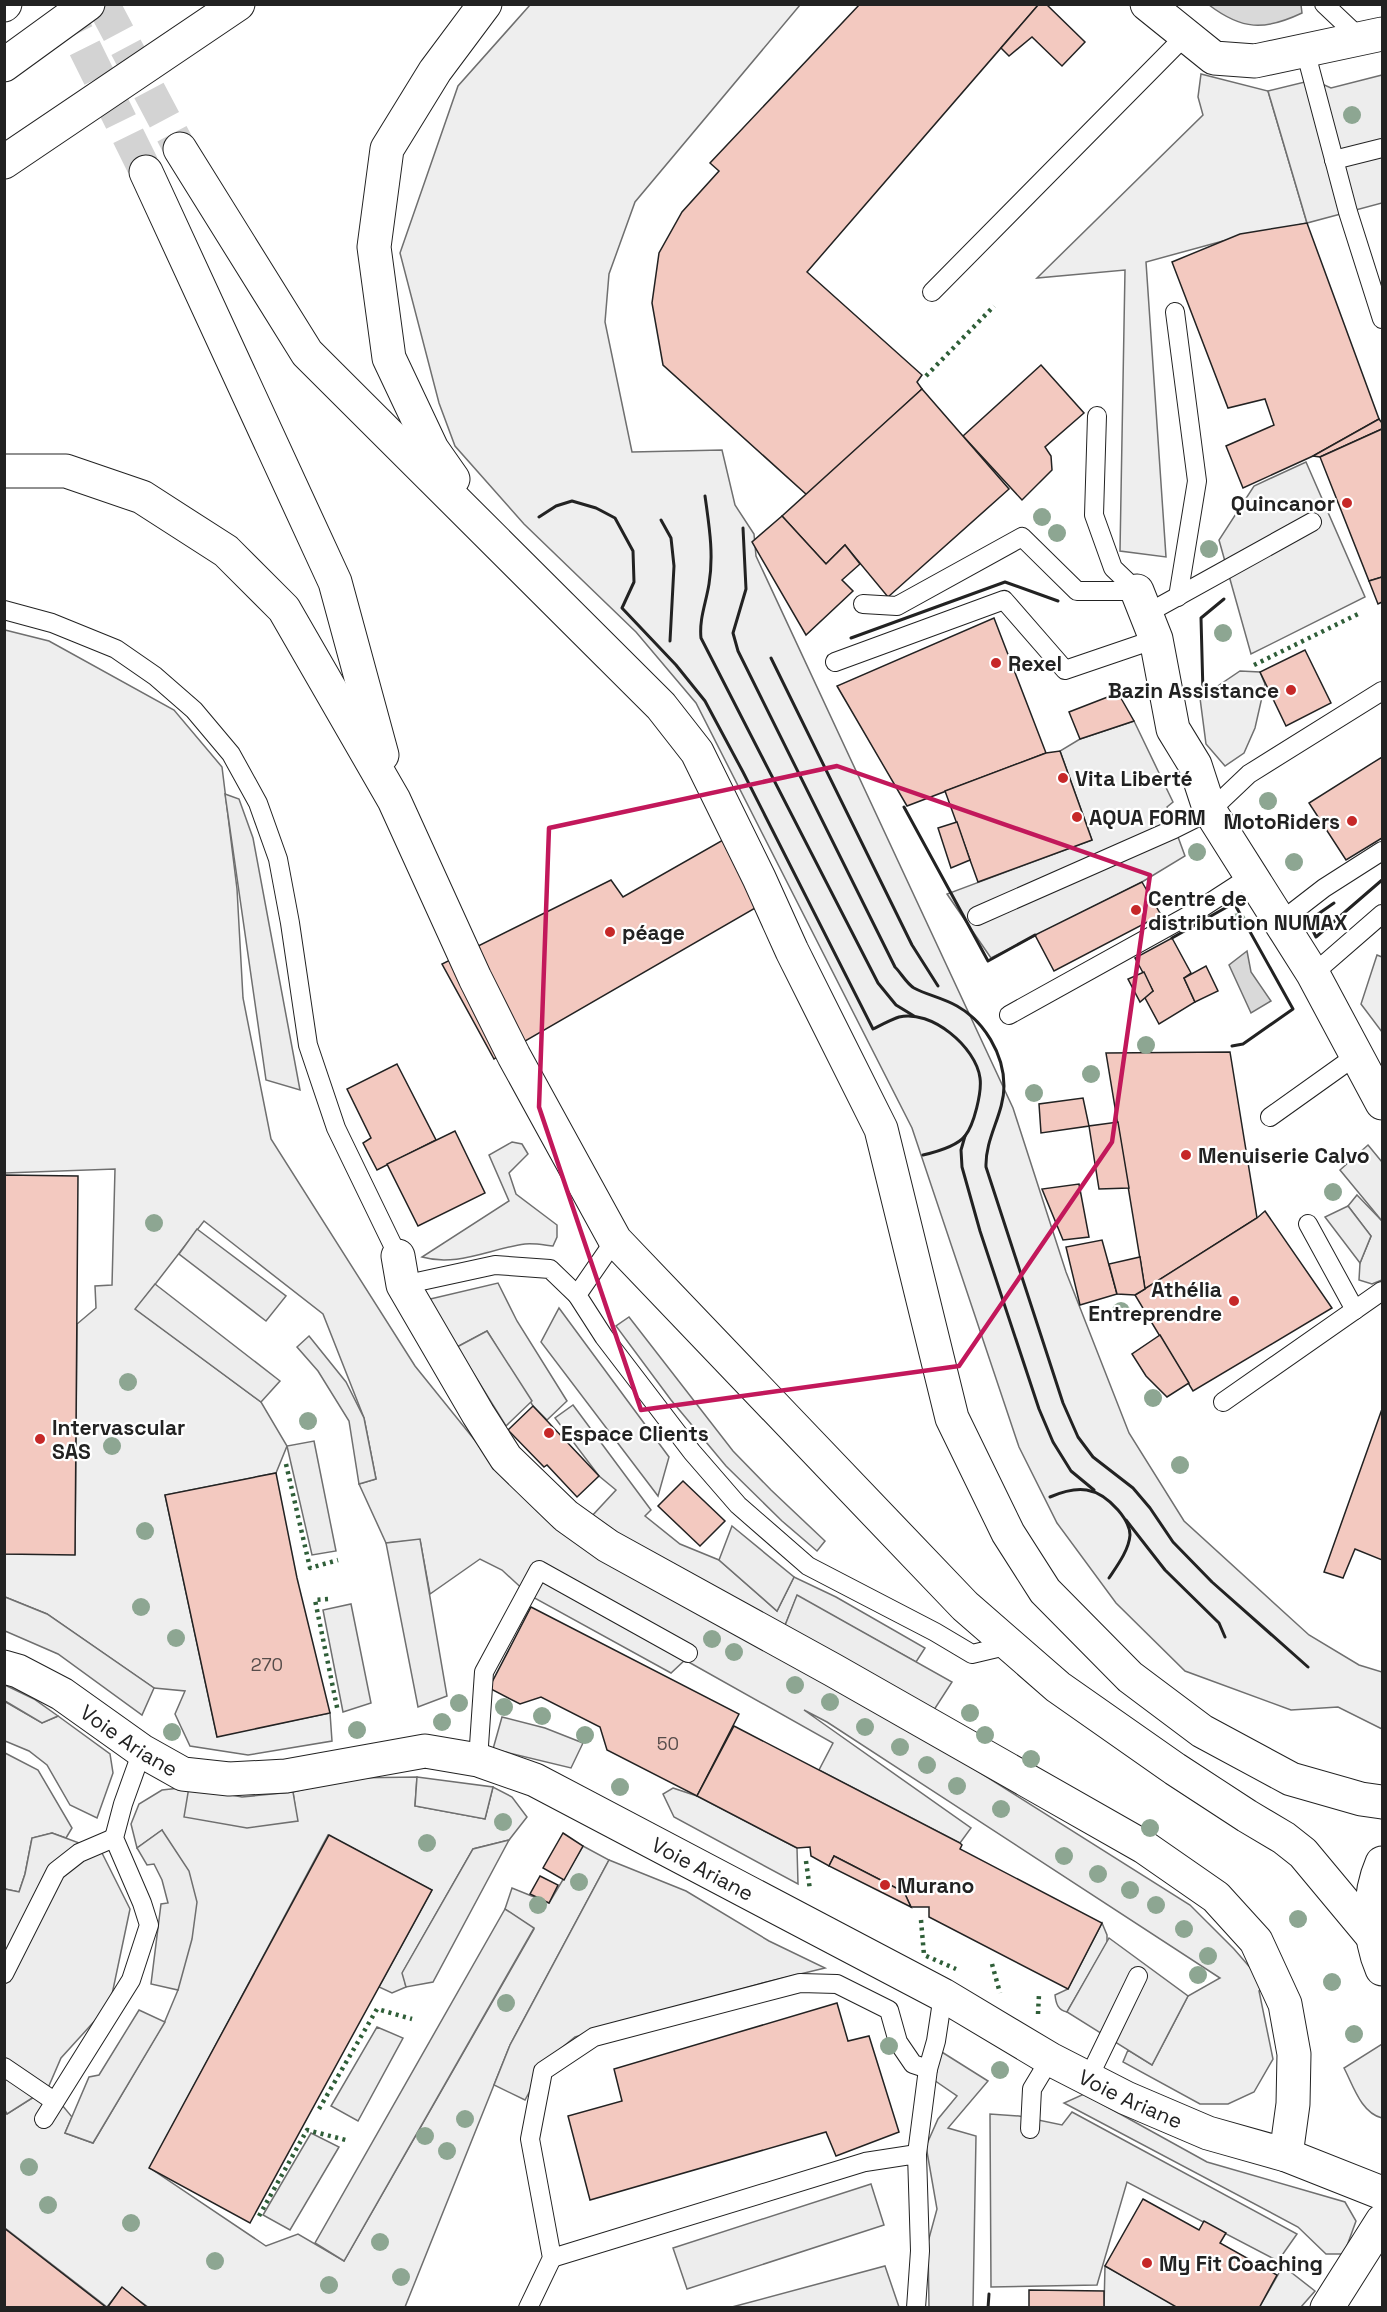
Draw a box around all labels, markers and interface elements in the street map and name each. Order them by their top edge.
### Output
place label: Quincanor [1231,490,1335,517]
marker: Quincanor [1340,496,1354,510]
place label: Rexel [1008,650,1062,677]
marker: Rexel [989,656,1003,670]
place label: Bazin Assistance [1108,677,1279,704]
marker: Bazin Assistance [1284,683,1298,697]
place label: Vita Liberté [1075,765,1193,792]
marker: Vita Liberté [1056,771,1070,785]
place label: AQUA FORM [1089,804,1206,831]
place label: MotoRiders [1223,808,1340,835]
marker: AQUA FORM [1070,810,1084,824]
marker: MotoRiders [1345,814,1359,828]
place label: Centre de distribution NUMAX [1148,885,1348,936]
marker: Centre de distribution NUMAX [1129,903,1143,917]
place label: péage [622,919,685,946]
marker: péage [603,925,617,939]
place label: Menuiserie Calvo [1198,1142,1370,1169]
marker: Menuiserie Calvo [1179,1148,1193,1162]
place label: Athélia Entreprendre [1088,1276,1222,1327]
marker: Athélia Entreprendre [1227,1294,1241,1308]
place label: Intervascular SAS [52,1414,185,1465]
place label: Espace Clients [561,1420,709,1447]
marker: Espace Clients [542,1426,556,1440]
marker: Intervascular SAS [33,1432,47,1446]
house number: 270 [251,1653,283,1676]
street label: Voie Ariane [75,1698,183,1782]
house number: 50 [657,1732,679,1755]
street label: Voie Ariane [647,1831,759,1906]
place label: Murano [897,1872,974,1899]
marker: Murano [878,1878,892,1892]
street label: Voie Ariane [1074,2063,1187,2134]
place label: My Fit Coaching [1159,2250,1323,2277]
marker: My Fit Coaching [1140,2256,1154,2270]

